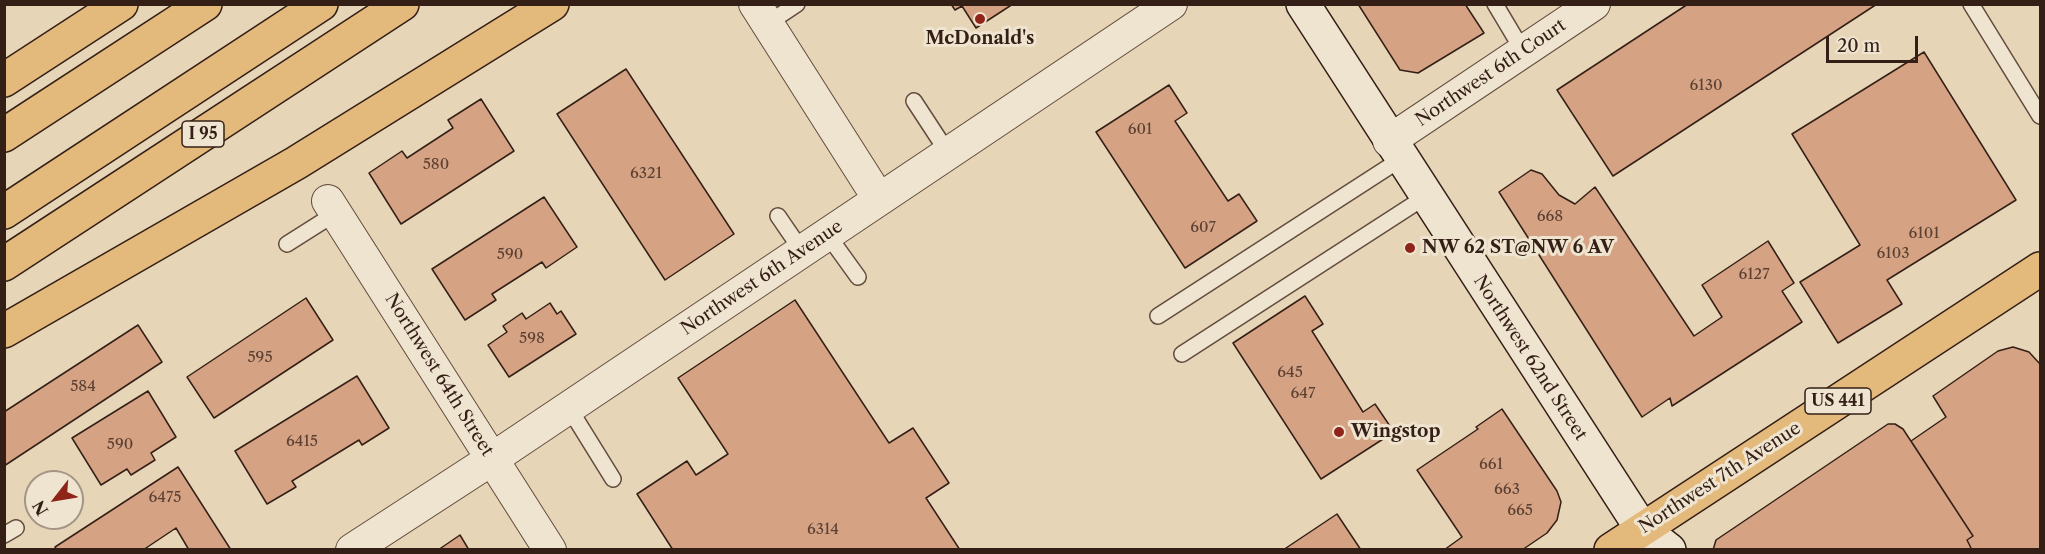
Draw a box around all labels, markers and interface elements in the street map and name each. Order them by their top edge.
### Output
marker: McDonald's [973,12,987,26]
street label: Northwest 6th Court [1412,15,1570,131]
scale bar [1829,24,1920,62]
place label: McDonald's [926,28,1034,50]
text: 20 m [1837,35,1880,57]
house number: 6130 [1690,77,1722,95]
road number: I 95 [182,121,224,147]
house number: 601 [1128,121,1152,139]
house number: 580 [423,156,449,174]
house number: 6321 [630,165,662,183]
house number: 668 [1537,208,1563,226]
street label: Northwest 6th Avenue [677,216,847,340]
house number: 607 [1190,219,1216,237]
house number: 6101 [1909,225,1939,243]
place label: NW 62 ST@NW 6 AV [1422,237,1614,259]
marker: NW 62 ST@NW 6 AV [1403,241,1417,255]
house number: 6103 [1877,245,1909,263]
house number: 590 [497,246,523,264]
house number: 6127 [1738,266,1770,284]
street label: Northwest 62nd Street [1469,271,1591,445]
street label: Northwest 64th Street [380,290,498,460]
house number: 598 [519,330,545,348]
house number: 595 [247,349,273,367]
house number: 645 [1277,364,1303,382]
house number: 584 [70,378,96,396]
house number: 647 [1291,385,1315,403]
road number: US 441 [1805,388,1871,414]
street label: Northwest 7th Avenue [1635,418,1805,538]
place label: Wingstop [1351,421,1441,443]
marker: Wingstop [1332,425,1346,439]
house number: 6415 [286,433,318,451]
house number: 590 [107,436,133,454]
house number: 661 [1479,456,1503,474]
north arrow [24,470,84,530]
house number: 663 [1494,481,1520,499]
house number: 6475 [149,489,181,507]
text: N [28,497,52,519]
house number: 665 [1507,502,1533,520]
house number: 6314 [807,521,839,539]

